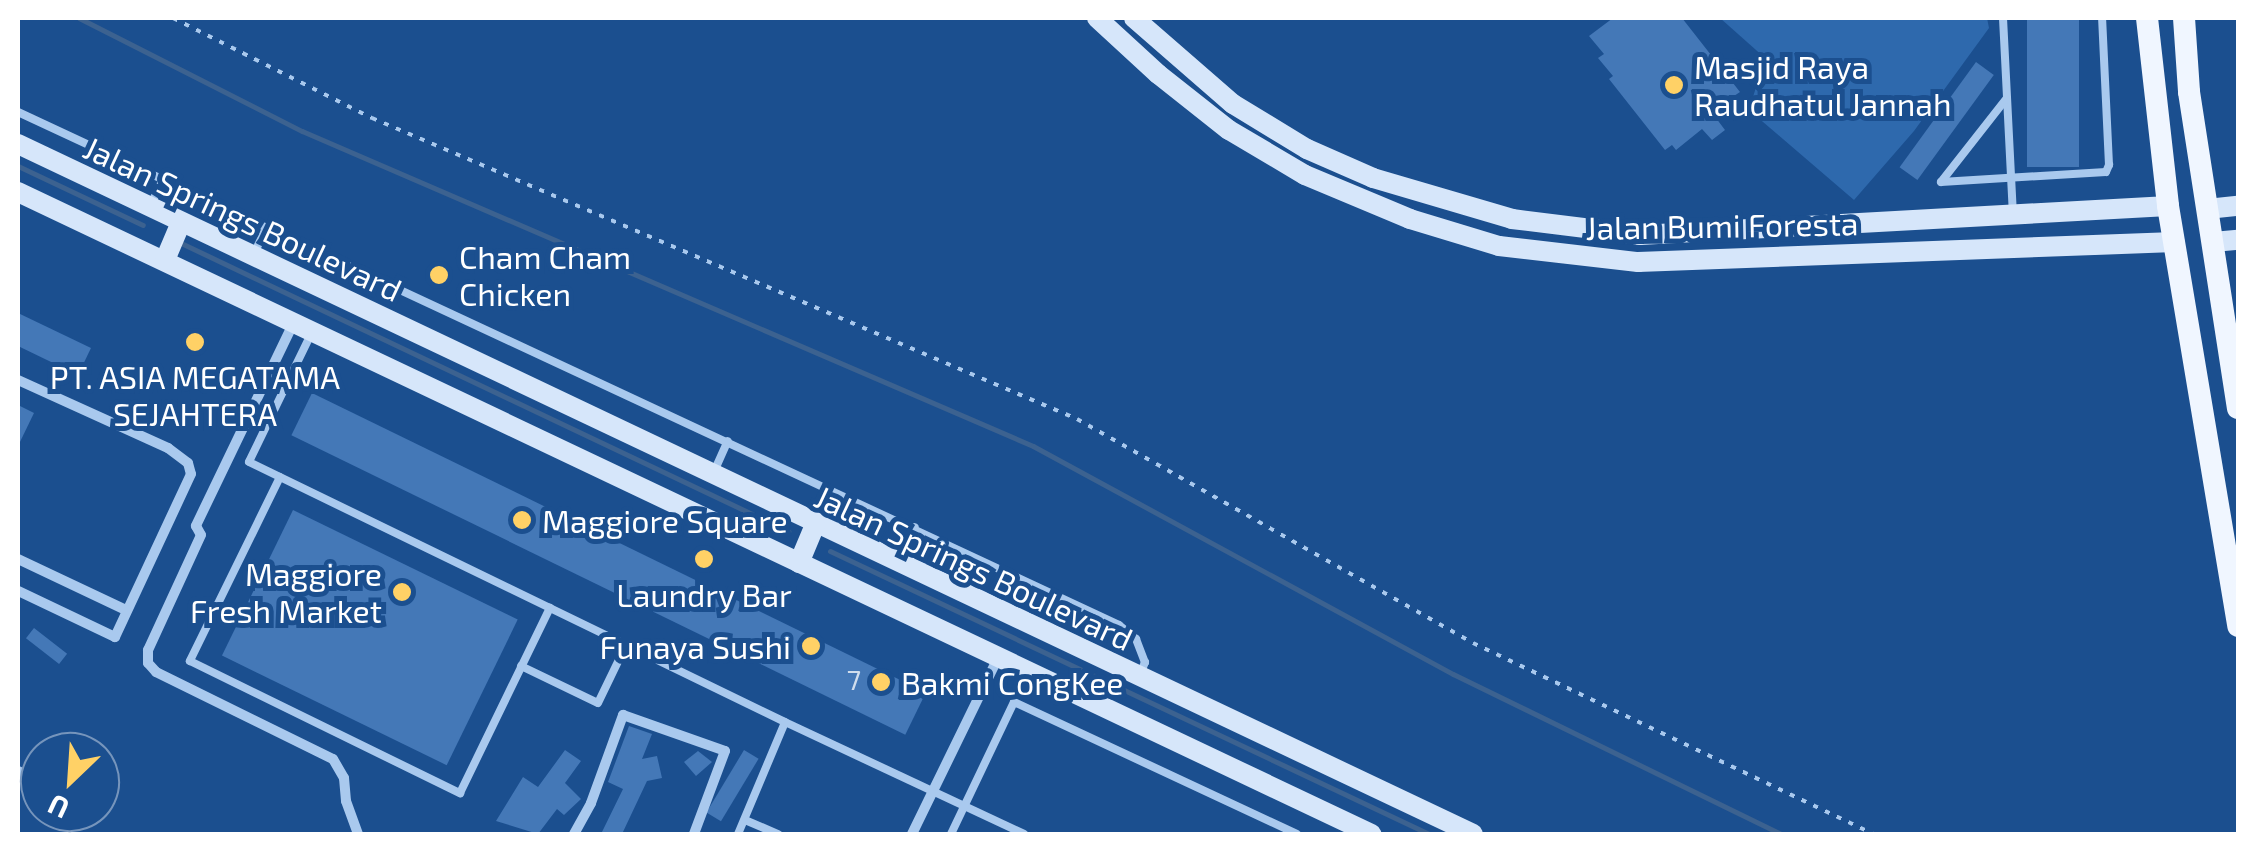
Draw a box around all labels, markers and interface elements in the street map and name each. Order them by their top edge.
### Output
place label: Masjid Raya Raudhatul Jannah [1694,48,1953,123]
marker: Masjid Raya Raudhatul Jannah [1663,74,1685,96]
street label: Jalan Springs Boulevard [78,127,408,309]
street label: Jalan Bumi Foresta [1585,203,1859,247]
place label: Cham Cham Chicken [459,238,631,313]
marker: Cham Cham Chicken [428,264,450,286]
marker: PT. ASIA MEGATAMA SEJAHTERA [184,331,206,353]
place label: PT. ASIA MEGATAMA SEJAHTERA [49,358,341,433]
street label: Jalan Springs Boulevard [809,476,1139,658]
place label: Maggiore Square [542,501,788,539]
marker: Maggiore Square [511,509,533,531]
marker: Laundry Bar [693,548,715,570]
place label: Maggiore Fresh Market [190,555,382,630]
place label: Laundry Bar [616,575,792,613]
marker: Maggiore Fresh Market [391,581,413,603]
place label: Funaya Sushi [599,627,791,665]
marker: Funaya Sushi [800,635,822,657]
house number: 7 [847,662,861,696]
place label: Bakmi CongKee [901,663,1124,701]
marker: Bakmi CongKee [870,671,892,693]
north arrow [20,732,120,832]
text: U [42,788,74,827]

